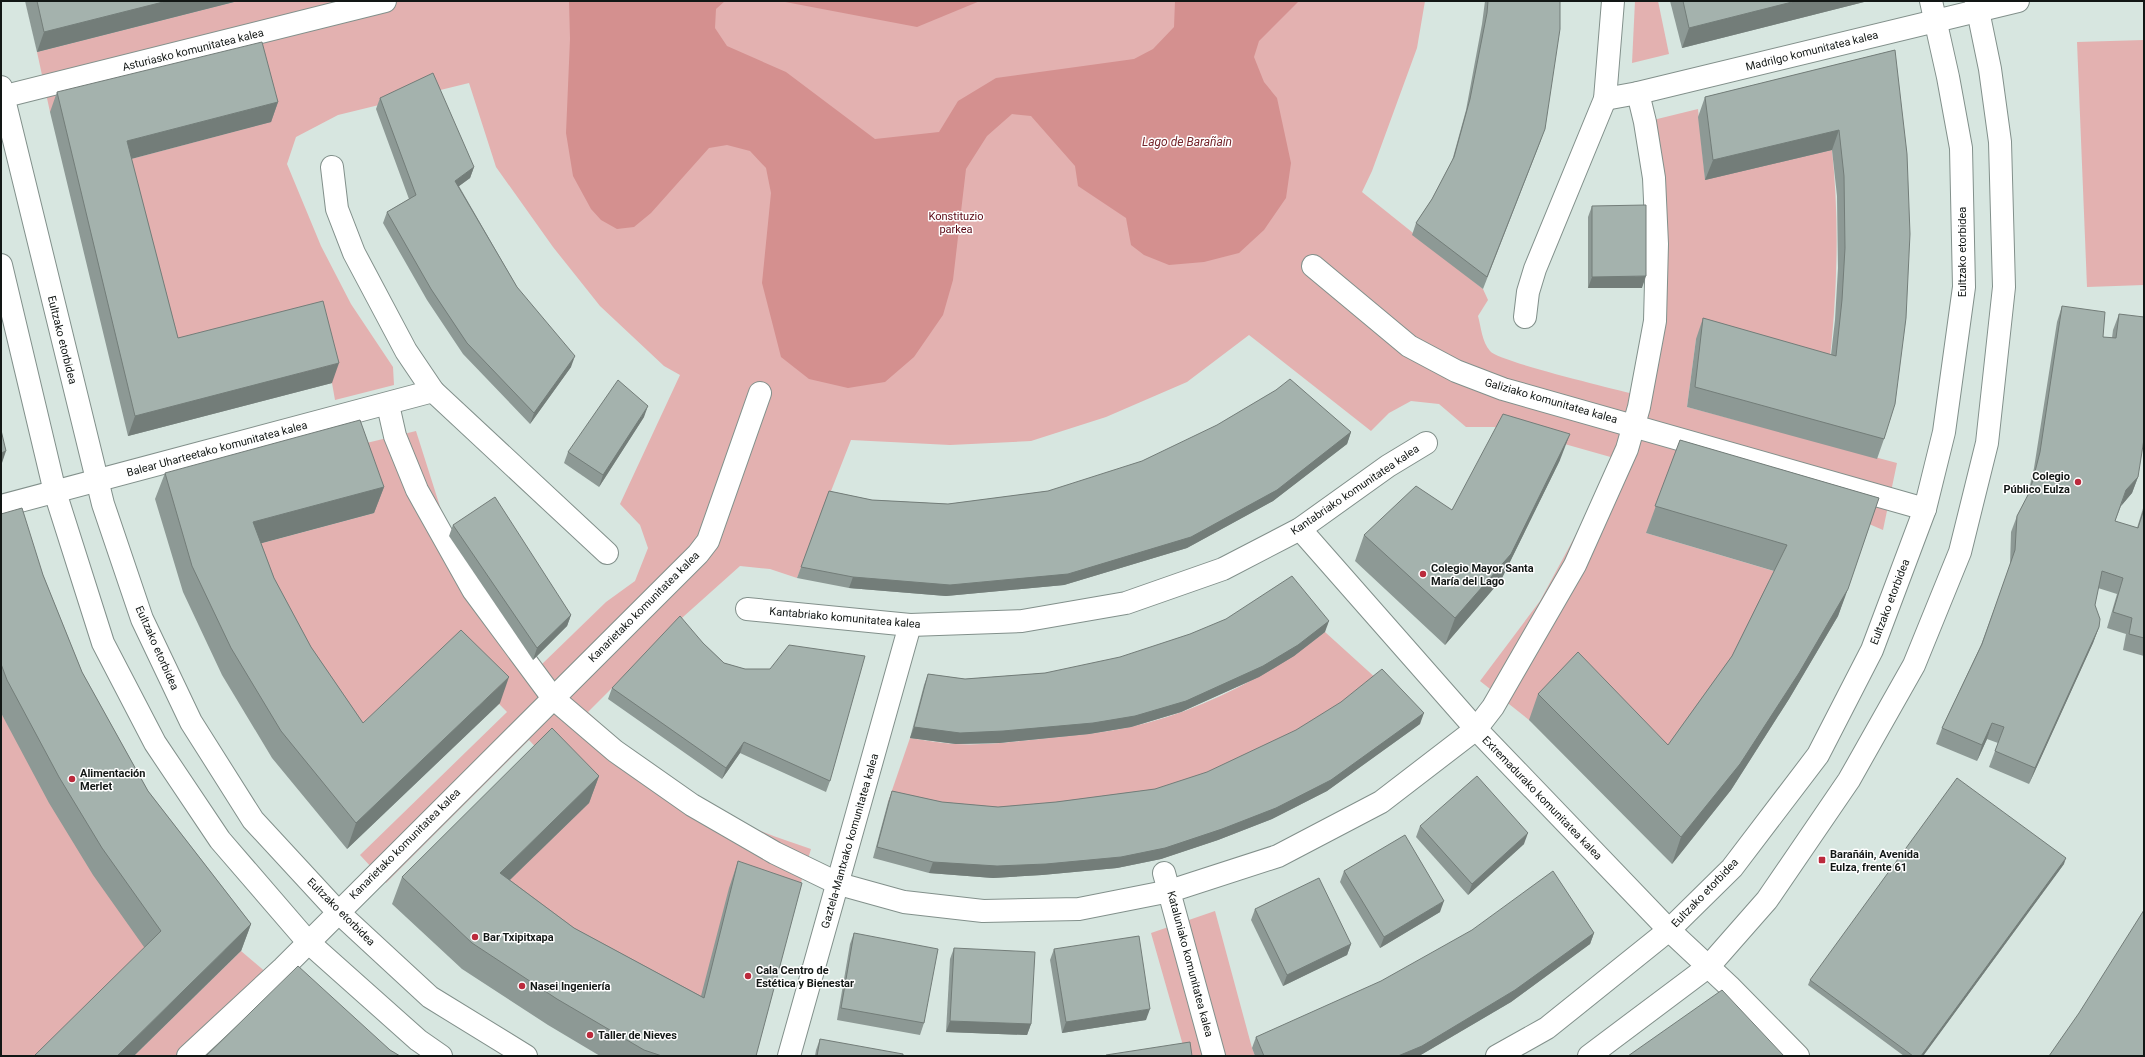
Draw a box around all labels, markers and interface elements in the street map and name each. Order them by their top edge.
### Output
street label: Asturiasko komunitatea kalea [121,26,265,74]
street label: Madrilgo komunitatea kalea [1744,28,1880,74]
water label: Lago de Barañain [1142,135,1232,149]
street label: Eultzako etorbidea [1956,207,1969,297]
park label: Konstituzio parkea [928,210,984,236]
street label: Eultzako etorbidea [45,294,79,386]
street label: Galiziako komunitatea kalea [1483,376,1619,426]
street label: Balear Uharteetako komunitatea kalea [125,419,309,479]
street label: Kantabriako komunitatea kalea [1288,442,1422,538]
place label: Colegio Público Eulza [2003,470,2070,496]
marker: Colegio Público Eulza [2073,477,2083,487]
street label: Kanarietako komunitatea kalea [586,549,702,665]
street label: Eultzako etorbidea [1868,557,1912,647]
place label: Colegio Mayor Santa María del Lago [1431,562,1534,588]
marker: Colegio Mayor Santa María del Lago [1418,569,1428,579]
street label: Eultzako etorbidea [133,604,181,692]
street label: Kantabriako komunitatea kalea [769,605,921,631]
street label: Extremadurako komunitatea kalea [1479,733,1605,863]
street label: Gaztela-Mantxako komunitatea kalea [819,752,881,930]
place label: Alimentación Merlet [80,767,145,793]
marker: Alimentación Merlet [67,774,77,784]
street label: Kanarietako komunitatea kalea [347,786,463,902]
place label: Barañáin, Avenida Eulza, frente 61 [1830,848,1919,874]
marker: Barañáin, Avenida Eulza, frente 61 [1817,855,1827,865]
street label: Eultzako etorbidea [1669,856,1741,930]
street label: Eultzako etorbidea [304,875,378,949]
street label: Kataluniako komunitatea kalea [1164,890,1216,1038]
place label: Bar Txipitxapa [483,931,554,944]
marker: Bar Txipitxapa [470,932,480,942]
place label: Cala Centro de Estética y Bienestar [756,964,854,990]
marker: Cala Centro de Estética y Bienestar [743,971,753,981]
place label: Nasei Ingeniería [530,980,611,993]
marker: Nasei Ingeniería [517,981,527,991]
place label: Taller de Nieves [598,1029,677,1042]
marker: Taller de Nieves [585,1030,595,1040]

